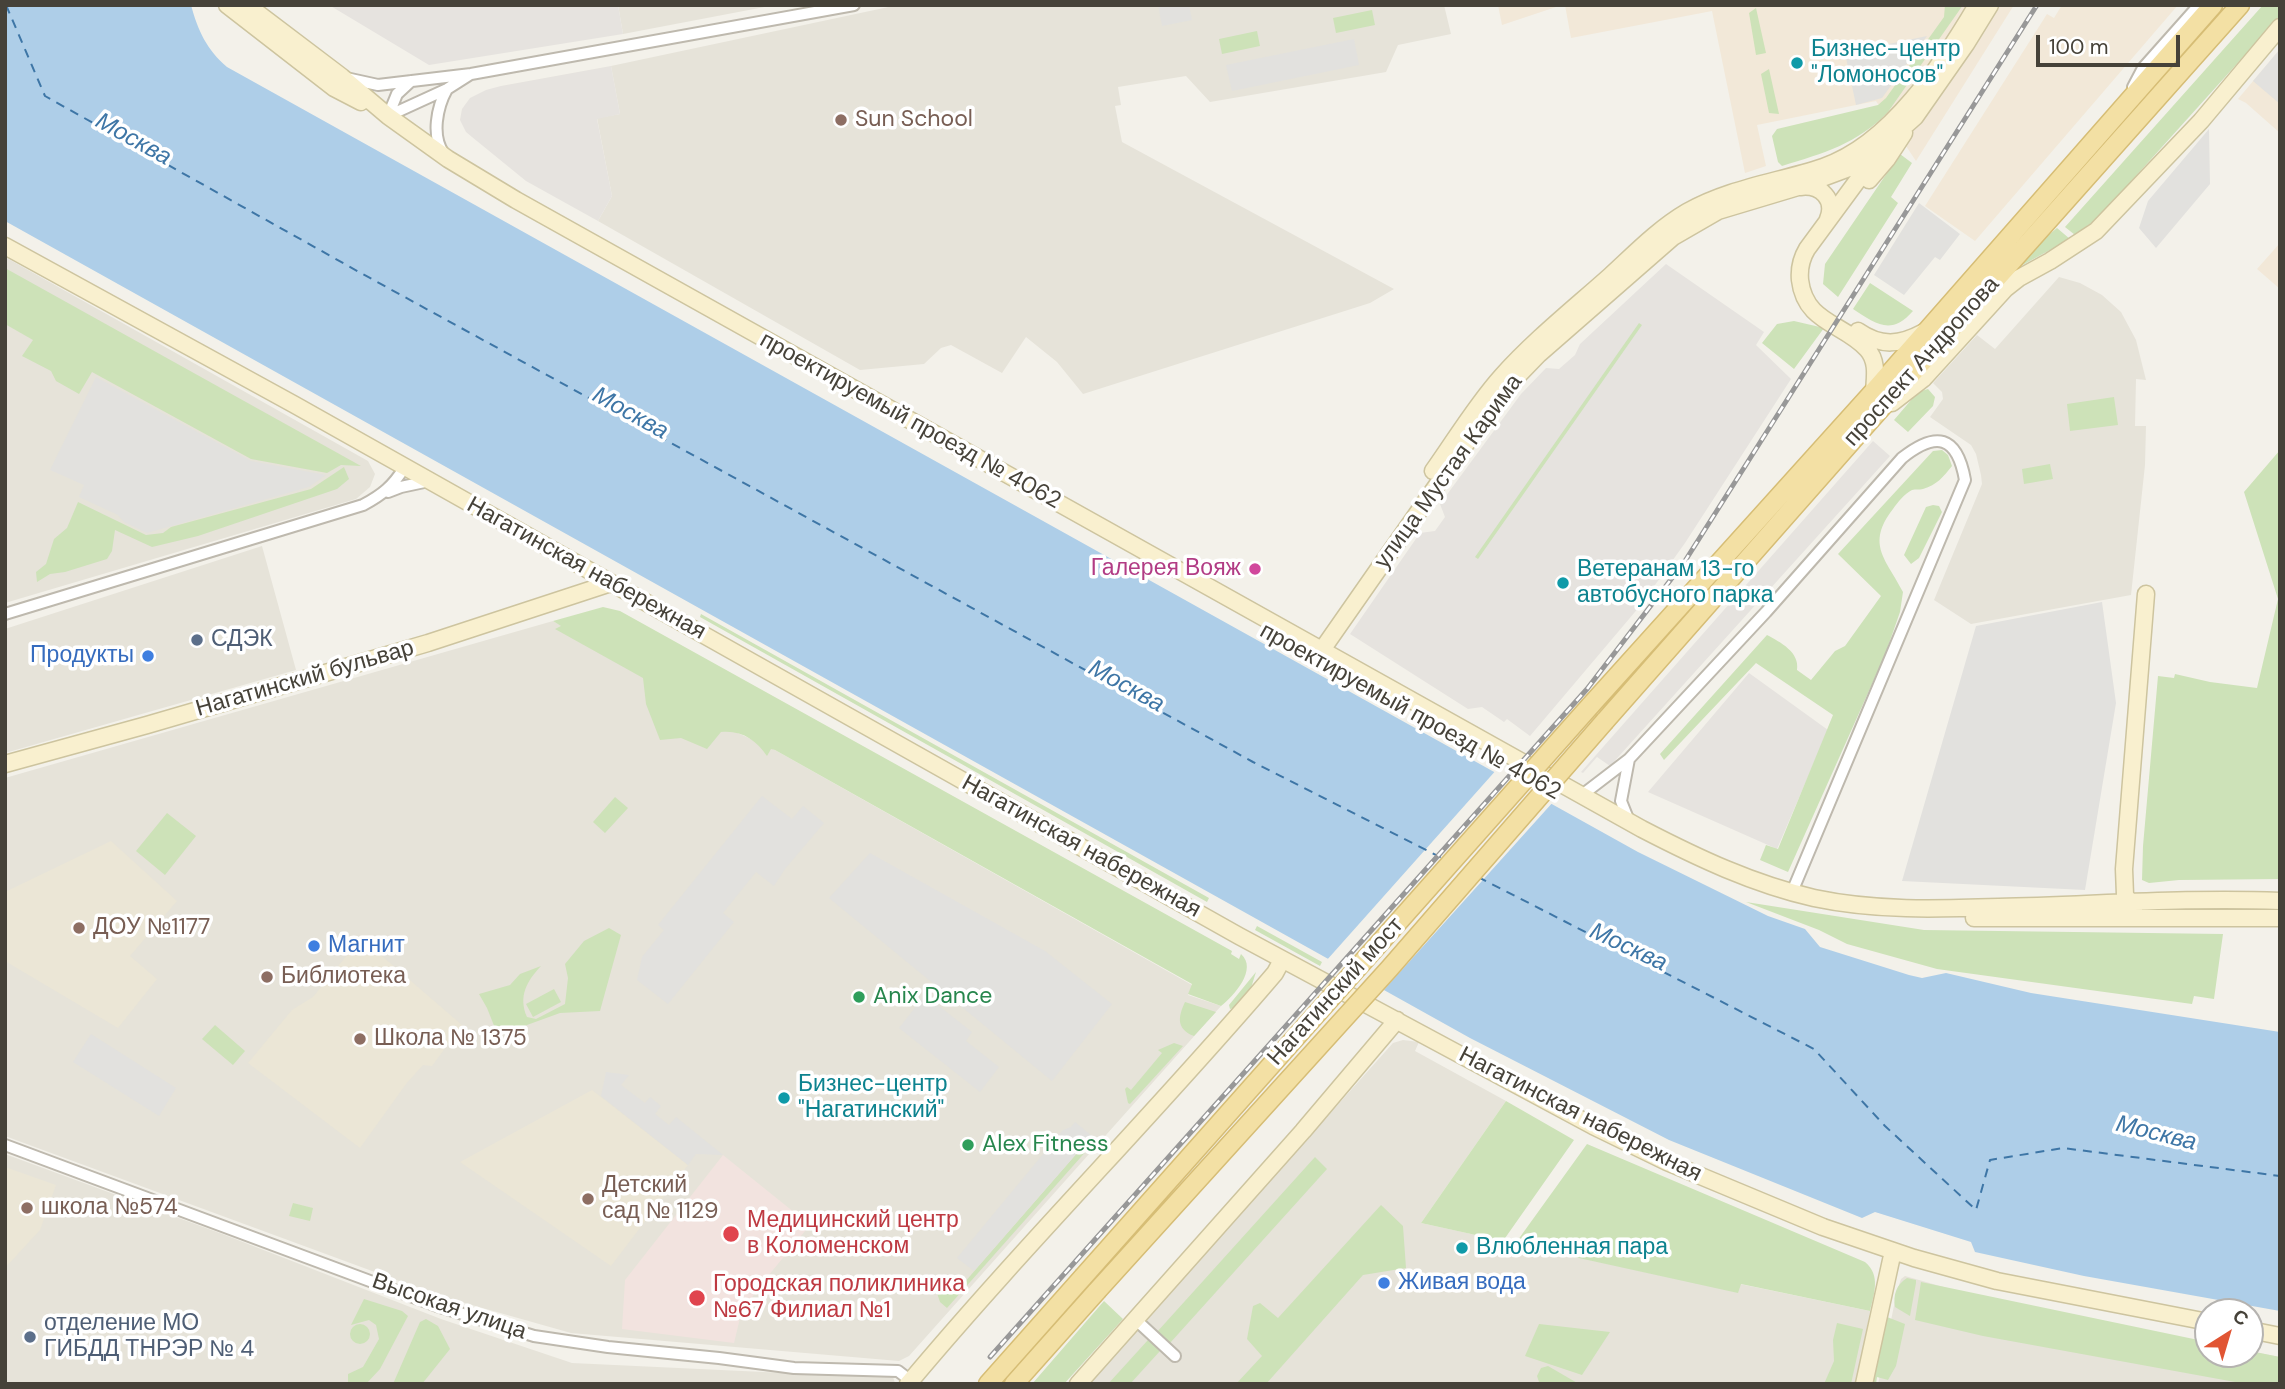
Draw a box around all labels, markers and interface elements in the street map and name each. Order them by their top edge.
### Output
scale bar [2040,21,2184,65]
text: 100 m [2049,33,2109,61]
place label: Бизнес-центр "Ломоносов" [1811,36,1961,90]
marker: Бизнес-центр "Ломоносов" [1789,55,1805,71]
place label: Sun School [855,106,973,134]
water label: Москва [90,108,176,172]
marker: Sun School [833,112,849,128]
street label: проспект Андропова [1839,271,2005,453]
street label: проектируемый проезд № 4062 [755,327,1065,515]
street label: улица Мустая Карима [1369,369,1529,575]
water label: Москва [587,382,673,446]
street label: Нагатинская набережная [462,492,710,646]
place label: Галерея Вояж [1091,555,1241,583]
place label: Ветеранам 13-го автобусного парка [1577,556,1774,610]
marker: Галерея Вояж [1247,561,1263,577]
marker: Ветеранам 13-го автобусного парка [1555,575,1571,591]
street label: проектируемый проезд № 4062 [1255,618,1565,806]
place label: СДЭК [211,626,273,654]
marker: СДЭК [189,632,205,648]
street label: Нагатинский бульвар [193,635,417,723]
place label: Продукты [30,642,134,670]
marker: Продукты [140,648,156,664]
water label: Москва [1083,655,1169,719]
street label: Нагатинская набережная [957,770,1205,924]
street label: Нагатинский мост [1262,912,1410,1072]
place label: ДОУ №1177 [93,914,210,942]
water label: Москва [1585,918,1671,978]
marker: ДОУ №1177 [71,920,87,936]
place label: Магнит [328,932,405,960]
marker: Магнит [306,938,322,954]
place label: Библиотека [281,963,406,991]
marker: Библиотека [259,969,275,985]
place label: Anix Dance [873,983,992,1011]
marker: Anix Dance [851,989,867,1005]
place label: Школа № 1375 [374,1025,527,1053]
marker: Школа № 1375 [352,1031,368,1047]
street label: Нагатинская набережная [1454,1042,1706,1188]
place label: Бизнес-центр "Нагатинский" [798,1071,948,1125]
marker: Бизнес-центр "Нагатинский" [776,1090,792,1106]
water label: Москва [2113,1110,2199,1158]
place label: Alex Fitness [982,1131,1109,1159]
marker: Alex Fitness [960,1137,976,1153]
place label: Детский сад № 1129 [602,1172,718,1226]
marker: Детский сад № 1129 [580,1191,596,1207]
place label: школа №574 [41,1194,178,1222]
marker: школа №574 [19,1200,35,1216]
place label: Медицинский центр в Коломенском [747,1207,959,1261]
marker: Медицинский центр в Коломенском [721,1224,741,1244]
place label: Влюбленная пара [1476,1234,1668,1262]
marker: Влюбленная пара [1454,1240,1470,1256]
street label: Высокая улица [368,1268,530,1346]
place label: Живая вода [1398,1269,1526,1297]
place label: Городская поликлиника №67 Филиал №1 [713,1271,965,1325]
marker: Живая вода [1376,1275,1392,1291]
marker: Городская поликлиника №67 Филиал №1 [687,1288,707,1308]
north arrow [2194,1298,2264,1368]
text: С [2228,1303,2254,1332]
place label: отделение МО ГИБДД ТНРЭР № 4 [44,1310,254,1364]
marker: отделение МО ГИБДД ТНРЭР № 4 [22,1329,38,1345]

